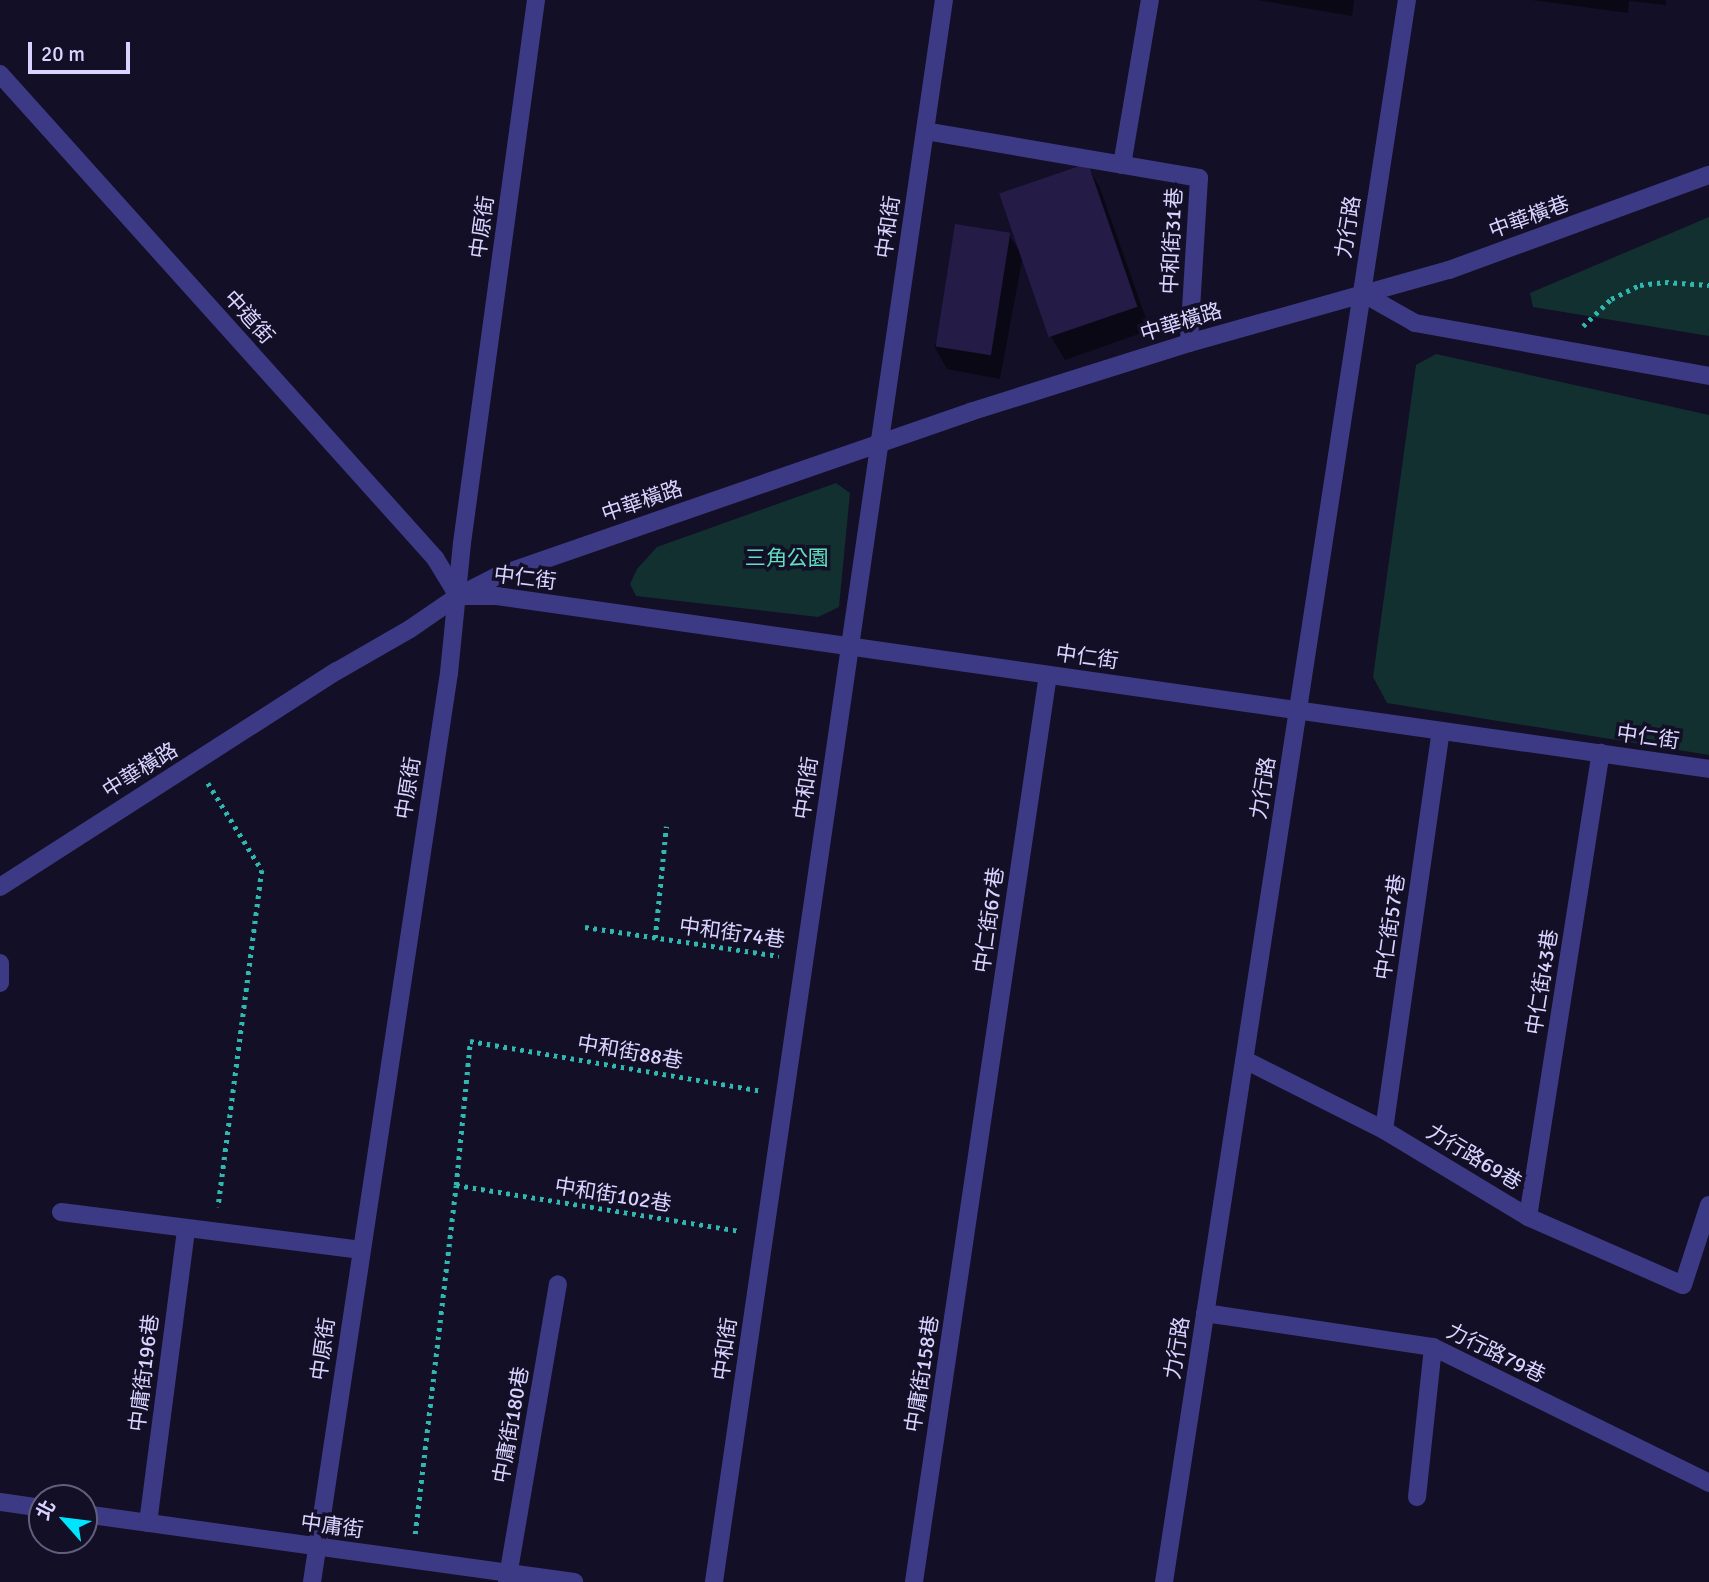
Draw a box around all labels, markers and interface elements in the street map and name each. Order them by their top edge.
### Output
scale bar [32,28,133,72]
text: 20 m [41,41,85,67]
street label: 中和街31巷 [1157,187,1187,295]
street label: 中華橫巷 [1485,191,1573,243]
street label: 中原街 [465,194,499,260]
street label: 中和街 [871,194,905,260]
street label: 力行路 [1331,194,1365,260]
street label: 中道街 [219,285,279,349]
street label: 中華橫路 [1137,298,1225,346]
street label: 中華橫路 [598,475,686,527]
park label: 三角公園 [745,545,829,571]
street label: 中仁街 [492,562,558,594]
street label: 中仁街 [1054,640,1120,674]
street label: 中仁街 [1615,720,1681,754]
street label: 中華橫路 [98,737,182,803]
street label: 中原街 [391,755,425,821]
street label: 中和街 [789,755,823,821]
street label: 力行路 [1246,755,1280,821]
street label: 中仁街67巷 [969,865,1009,975]
street label: 中仁街57巷 [1370,872,1410,982]
street label: 中和街74巷 [677,913,787,953]
street label: 中仁街43巷 [1521,927,1563,1037]
street label: 中和街88巷 [575,1030,685,1074]
street label: 力行路69巷 [1422,1119,1526,1195]
street label: 中和街102巷 [553,1173,673,1217]
street label: 中庸街196巷 [124,1313,164,1433]
street label: 中庸街158巷 [900,1314,944,1434]
street label: 力行路 [1160,1315,1194,1381]
street label: 中原街 [306,1316,340,1382]
street label: 中和街 [708,1316,742,1382]
street label: 力行路79巷 [1443,1318,1549,1388]
street label: 中庸街180巷 [488,1365,534,1485]
north arrow [28,1484,98,1554]
text: 北 [31,1496,61,1524]
street label: 中庸街 [299,1509,365,1543]

